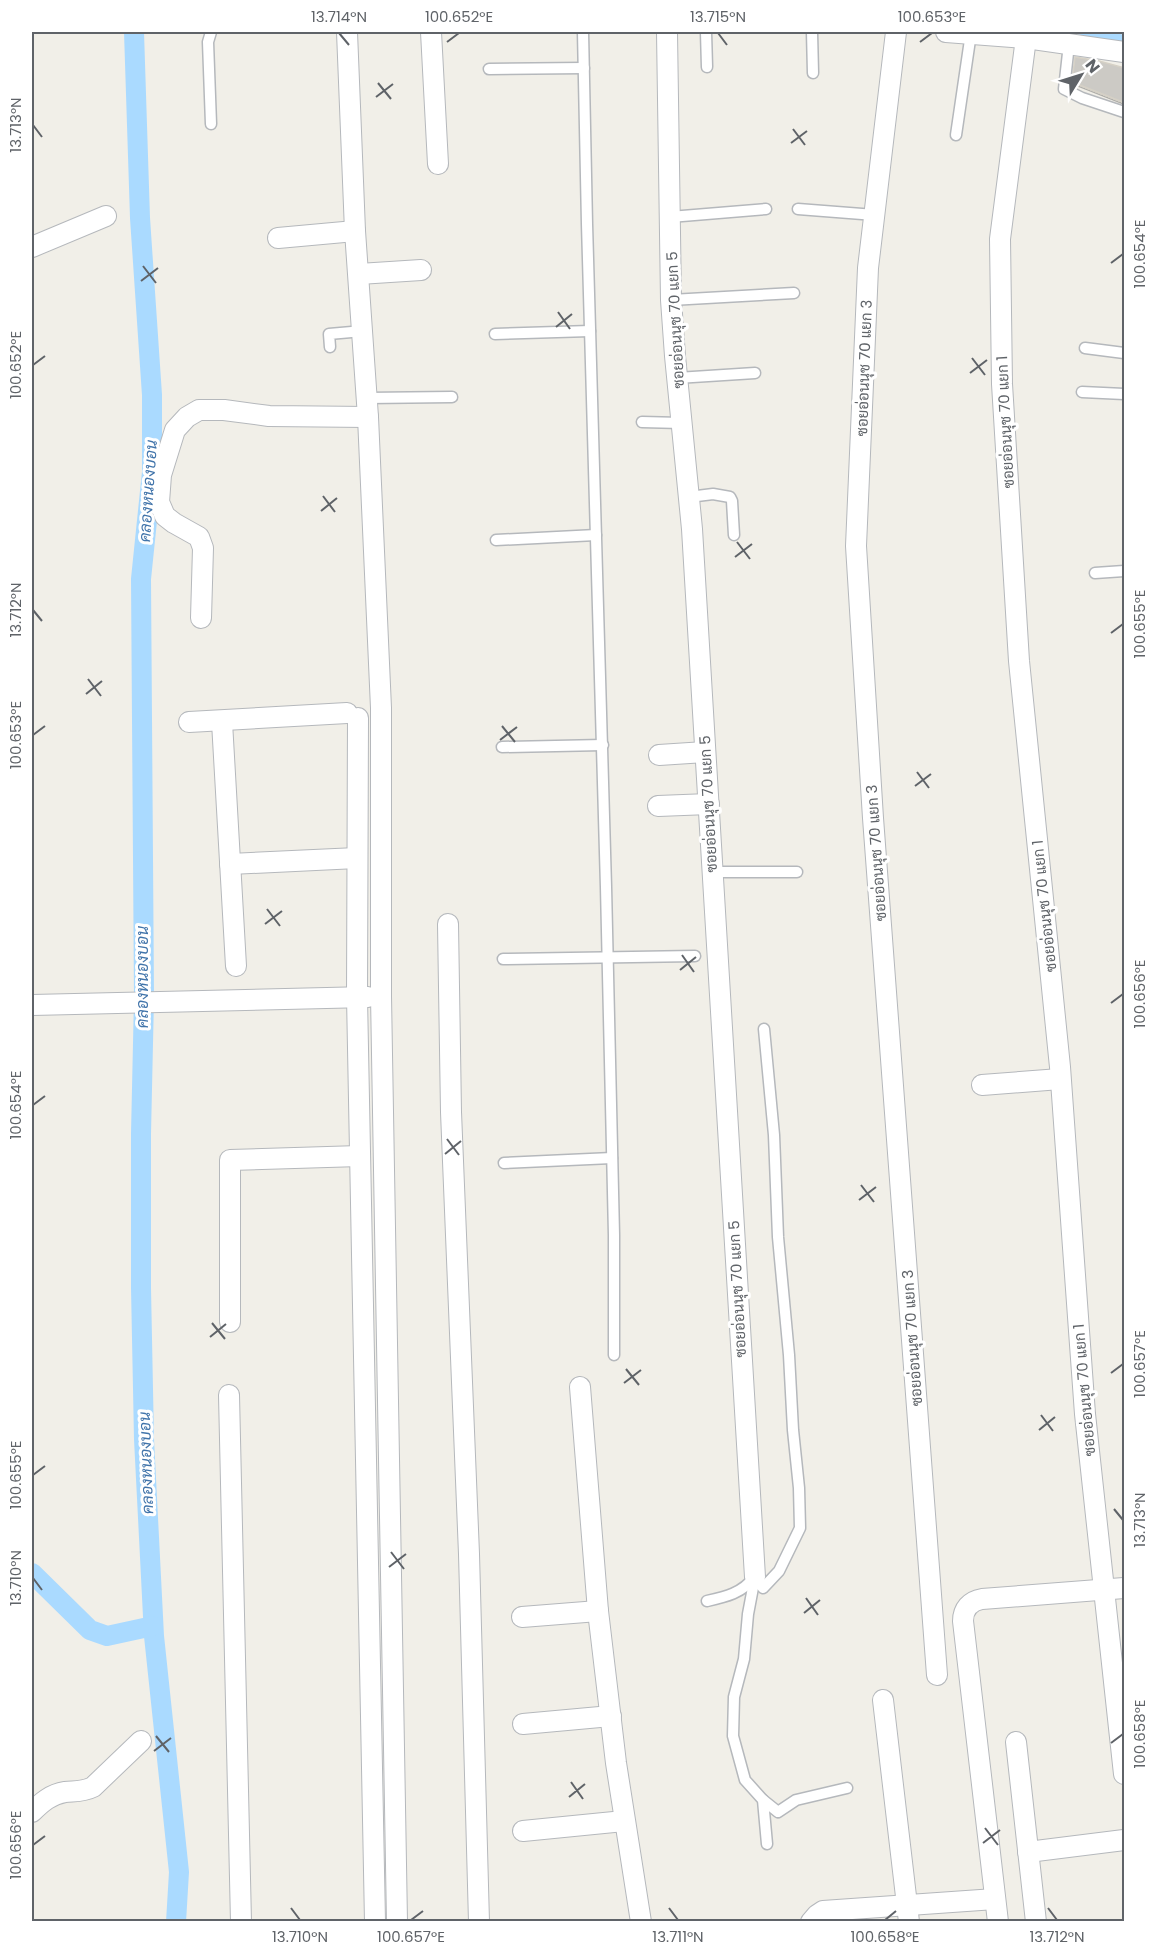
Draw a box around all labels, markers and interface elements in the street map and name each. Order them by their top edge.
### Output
text: 13.714°N [311,6,367,27]
text: 100.652°E [425,6,493,27]
text: 13.715°N [690,6,746,27]
text: 100.653°E [898,6,966,27]
north arrow [1051,45,1111,105]
text: N [1080,54,1105,78]
text: 13.713°N [5,97,26,153]
text: 100.654°E [1129,219,1150,289]
street label: ซอยอ่อนนุช 70 แยก 5 [661,251,690,389]
street label: ซอยอ่อนนุช 70 แยก 3 [851,299,878,437]
text: 100.652°E [5,331,26,399]
street label: ซอยอ่อนนุช 70 แยก 1 [991,355,1020,489]
water label: คลองหนองบอน [133,439,163,543]
text: 13.712°N [5,582,26,638]
text: 100.655°E [1129,589,1150,659]
text: 100.653°E [5,701,26,769]
street label: ซอยอ่อนนุช 70 แยก 5 [694,735,723,873]
street label: ซอยอ่อนนุช 70 แยก 3 [861,784,892,922]
street label: ซอยอ่อนนุช 70 แยก 1 [1027,839,1062,973]
water label: คลองหนองบอน [131,926,154,1028]
text: 100.656°E [1129,959,1150,1029]
text: 100.654°E [5,1070,26,1140]
street label: ซอยอ่อนนุช 70 แยก 5 [723,1220,752,1358]
street label: ซอยอ่อนนุช 70 แยก 3 [897,1269,928,1407]
street label: ซอยอ่อนนุช 70 แยก 1 [1068,1323,1101,1457]
text: 100.657°E [1129,1330,1150,1398]
water label: คลองหนองบอน [133,1411,159,1515]
text: 100.655°E [5,1440,26,1510]
text: 13.713°N [1129,1492,1150,1548]
text: 13.710°N [5,1550,26,1606]
text: 100.658°E [1129,1699,1150,1769]
text: 100.656°E [5,1810,26,1880]
text: 13.710°N [272,1926,328,1947]
text: 100.657°E [377,1926,445,1947]
text: 13.711°N [652,1926,704,1947]
text: 100.658°E [850,1926,920,1947]
text: 13.712°N [1029,1926,1085,1947]

